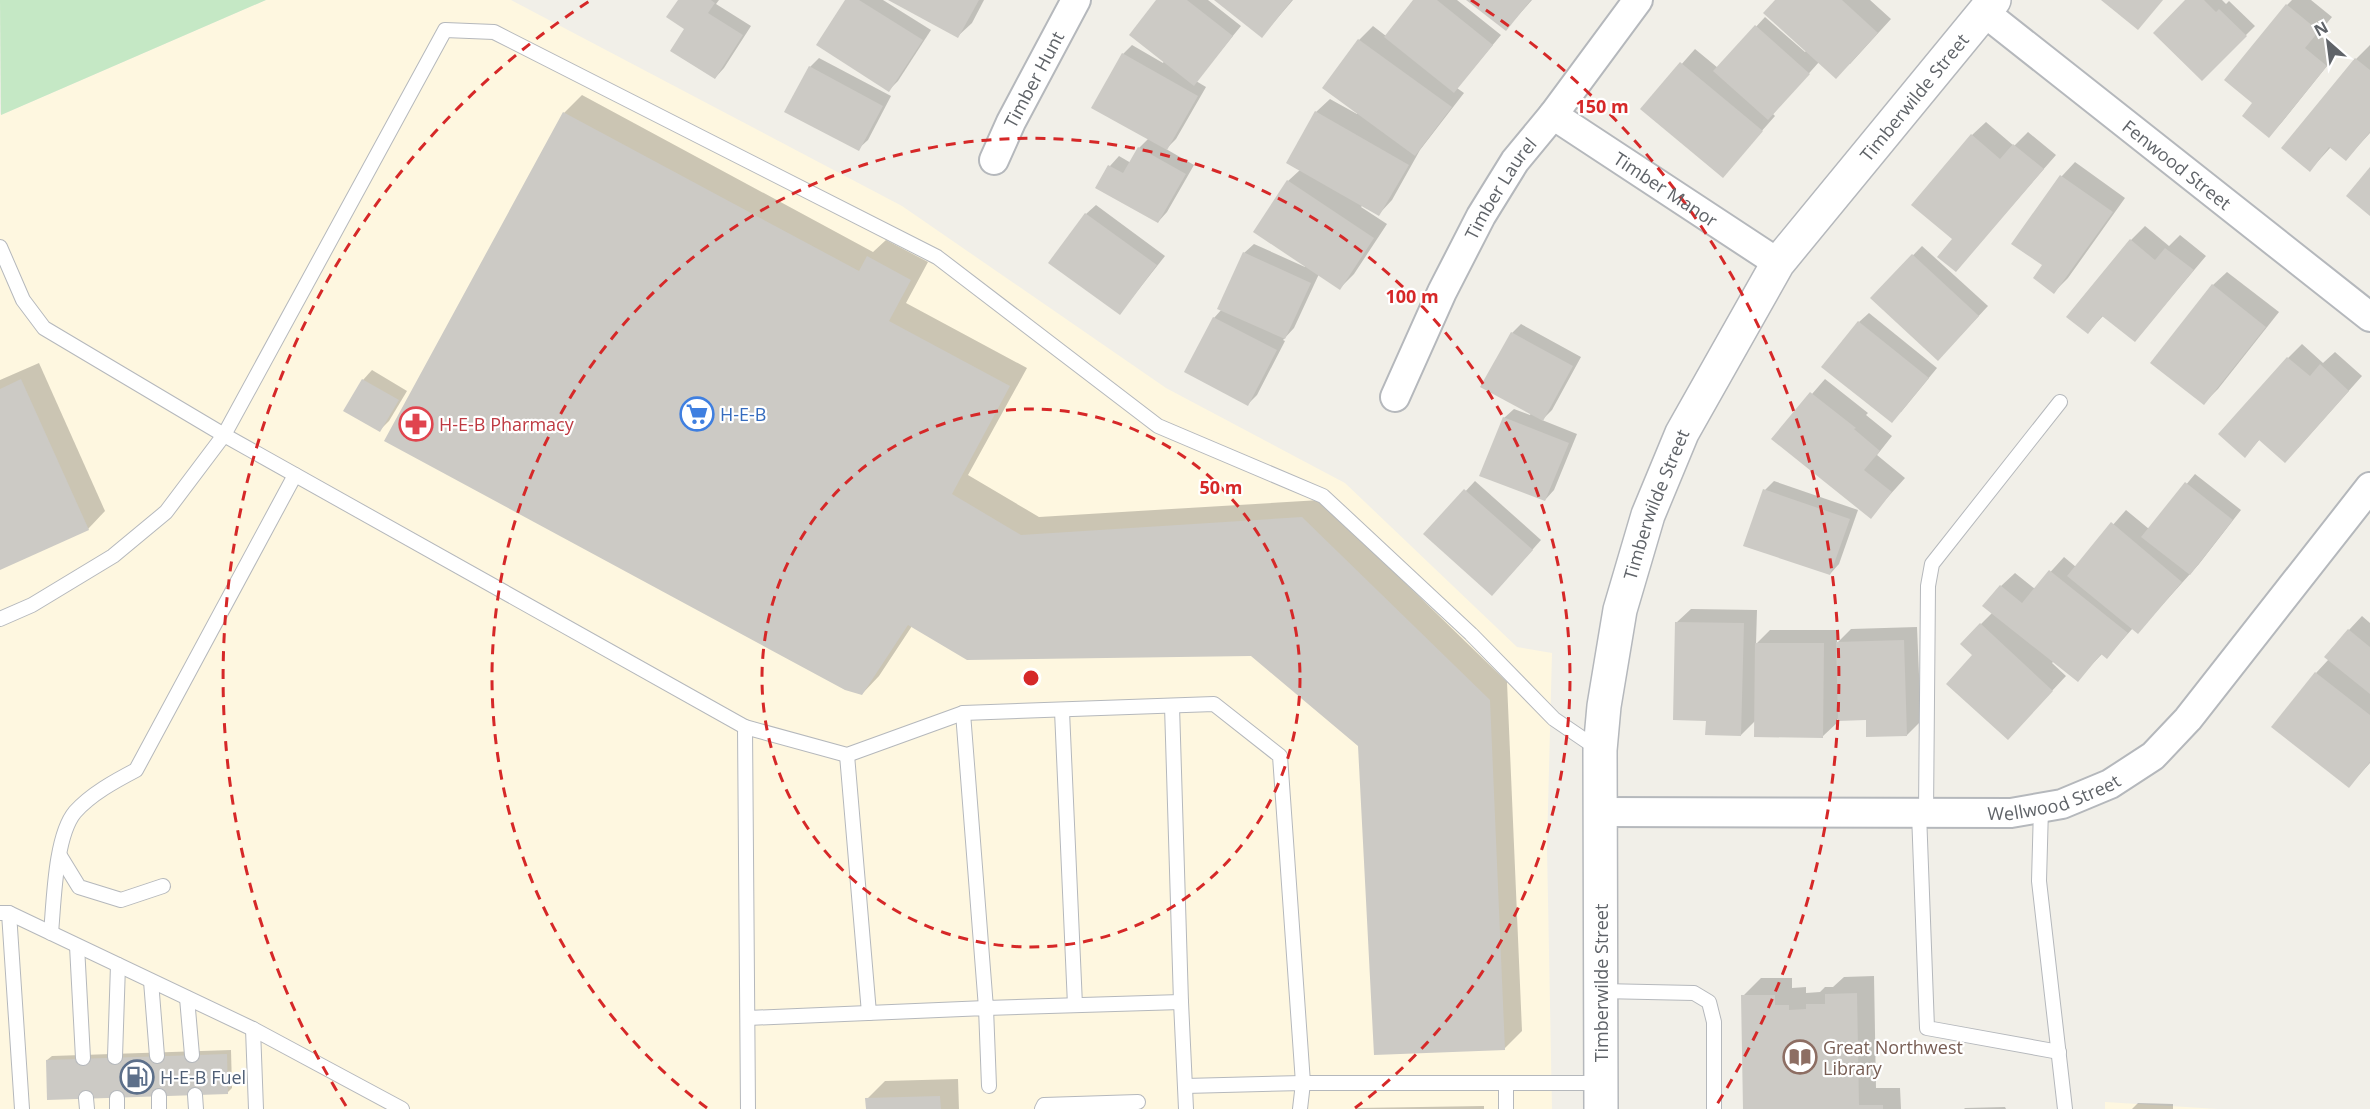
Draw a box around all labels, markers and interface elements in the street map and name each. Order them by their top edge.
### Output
north arrow [2298,12,2358,72]
text: N [2310,16,2332,42]
street label: Timber Hunt [998,27,1069,132]
street label: Timberwilde Street [1854,28,1974,166]
text: 150 m [1575,94,1629,118]
street label: Fenwood Street [2118,114,2236,215]
street label: Timber Laurel [1459,132,1542,244]
street label: Timber Manor [1609,146,1723,232]
text: 100 m [1385,284,1439,308]
supermarket icon: H-E-B [679,396,715,432]
place label: H-E-B [720,402,767,426]
pharmacy icon: H-E-B Pharmacy [398,406,434,442]
place label: H-E-B Pharmacy [439,412,575,436]
street label: Timberwilde Street [1618,426,1694,583]
text: 50 m [1200,475,1242,499]
centre of rings [1021,668,1041,688]
street label: Wellwood Street [1987,769,2125,825]
street label: Timberwilde Street [1589,904,1613,1062]
place label: Great Northwest Library [1823,1035,1963,1080]
library icon: Great Northwest Library [1782,1039,1818,1075]
fuel station icon: H-E-B Fuel [119,1059,155,1095]
place label: H-E-B Fuel [160,1065,246,1089]

